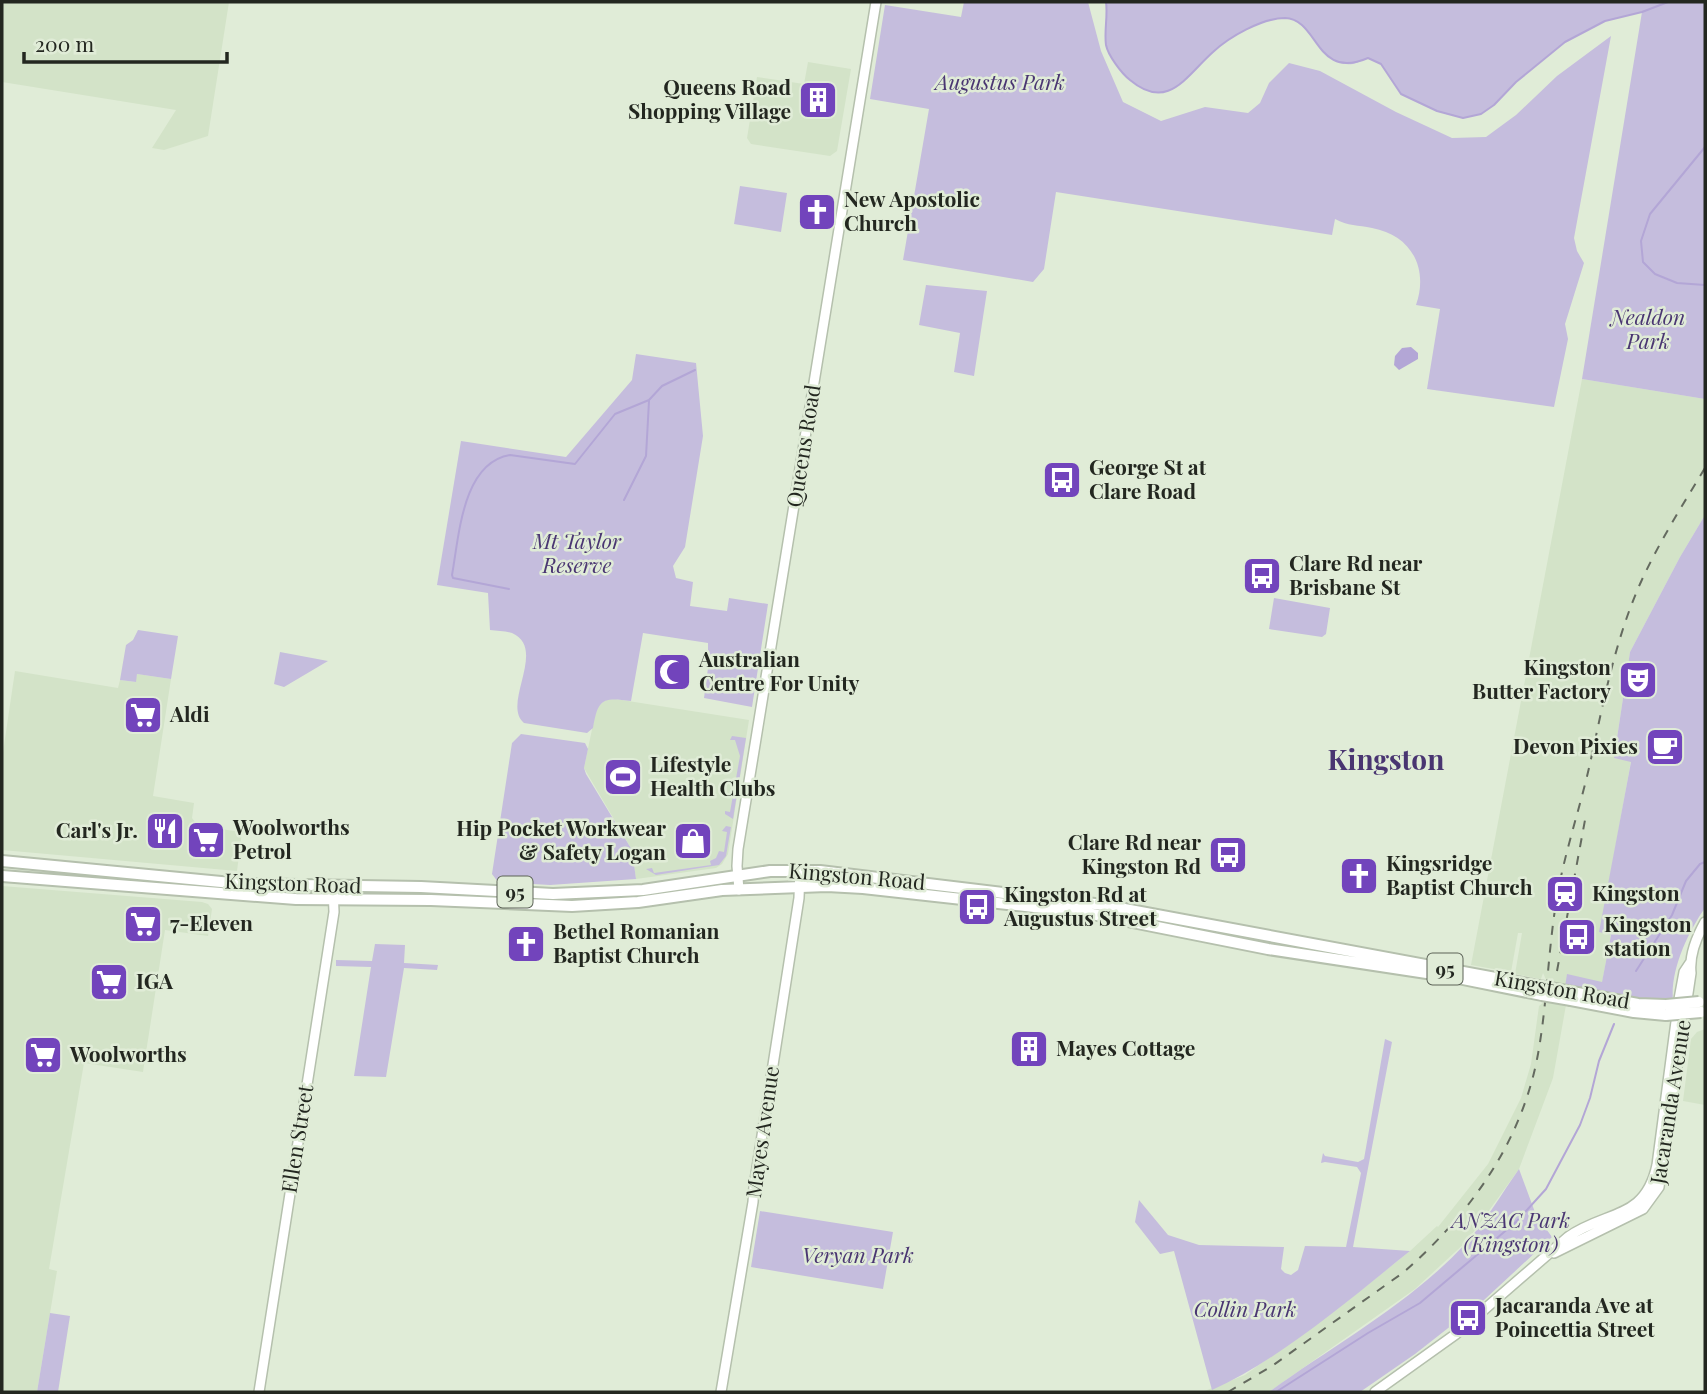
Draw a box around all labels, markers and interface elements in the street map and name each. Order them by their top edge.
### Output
scale bar [24,21,228,65]
text: 200 m [35,29,94,57]
park label: Augustus Park [933,67,1065,95]
place label: Queens Road Shopping Village [628,72,791,124]
building icon: Queens Road Shopping Village [797,79,839,121]
place label: New Apostolic Church [844,184,980,236]
church icon: New Apostolic Church [796,191,838,233]
park label: Nealdon Park [1609,302,1685,354]
street label: Queens Road [779,382,826,509]
place label: George St at Clare Road [1089,452,1207,504]
bus stop icon: George St at Clare Road [1041,459,1083,501]
park label: Mt Taylor Reserve [532,526,622,578]
place label: Clare Rd near Brisbane St [1289,548,1423,600]
bus stop icon: Clare Rd near Brisbane St [1241,555,1283,597]
place label: Australian Centre For Unity [698,644,860,696]
mosque icon: Australian Centre For Unity [651,651,693,693]
place label: Kingston Butter Factory [1472,652,1611,704]
theatre icon: Kingston Butter Factory [1617,659,1659,701]
supermarket icon: Aldi [122,694,164,736]
place label: Aldi [169,699,210,727]
cafe icon: Devon Pixies [1644,726,1686,768]
place label: Devon Pixies [1513,731,1638,759]
district label: Kingston [1328,740,1444,777]
place label: Lifestyle Health Clubs [650,749,776,801]
sports icon: Lifestyle Health Clubs [602,756,644,798]
restaurant icon: Carl's Jr. [144,810,186,852]
place label: Woolworths Petrol [232,812,350,864]
place label: Hip Pocket Workwear & Safety Logan [456,813,666,865]
place label: Carl's Jr. [56,815,138,843]
supermarket icon: Woolworths Petrol [185,819,227,861]
shop icon: Hip Pocket Workwear & Safety Logan [672,820,714,862]
place label: Clare Rd near Kingston Rd [1068,827,1201,879]
bus stop icon: Clare Rd near Kingston Rd [1207,834,1249,876]
place label: Kingsridge Baptist Church [1386,848,1533,900]
street label: Kingston Road [788,855,927,895]
church icon: Kingsridge Baptist Church [1338,855,1380,897]
street label: Kingston Road [224,866,362,898]
station icon: Kingston [1544,873,1586,915]
road number: 95 [498,876,532,908]
place label: Kingston [1592,878,1680,906]
place label: Kingston Rd at Augustus Street [1003,879,1157,931]
bus stop icon: Kingston Rd at Augustus Street [956,886,998,928]
supermarket icon: 7-Eleven [122,903,164,945]
place label: 7-Eleven [170,908,253,936]
place label: Kingston station [1604,909,1692,961]
place label: Bethel Romanian Baptist Church [553,916,720,968]
bus stop icon: Kingston station [1556,916,1598,958]
church icon: Bethel Romanian Baptist Church [505,923,547,965]
road number: 95 [1428,953,1462,984]
supermarket icon: IGA [88,961,130,1003]
street label: Kingston Road [1492,962,1632,1014]
place label: IGA [136,966,174,994]
street label: Jacaranda Avenue [1642,1017,1696,1187]
building icon: Mayes Cottage [1008,1028,1050,1070]
place label: Mayes Cottage [1056,1033,1195,1061]
supermarket icon: Woolworths [22,1034,64,1076]
place label: Woolworths [69,1039,187,1067]
street label: Mayes Avenue [738,1064,784,1199]
street label: Ellen Street [274,1082,318,1195]
park label: ANZAC Park (Kingston) [1450,1205,1570,1257]
park label: Veryan Park [802,1240,914,1268]
place label: Jacaranda Ave at Poincettia Street [1494,1290,1655,1342]
park label: Collin Park [1194,1294,1297,1322]
bus stop icon: Jacaranda Ave at Poincettia Street [1447,1297,1489,1339]

